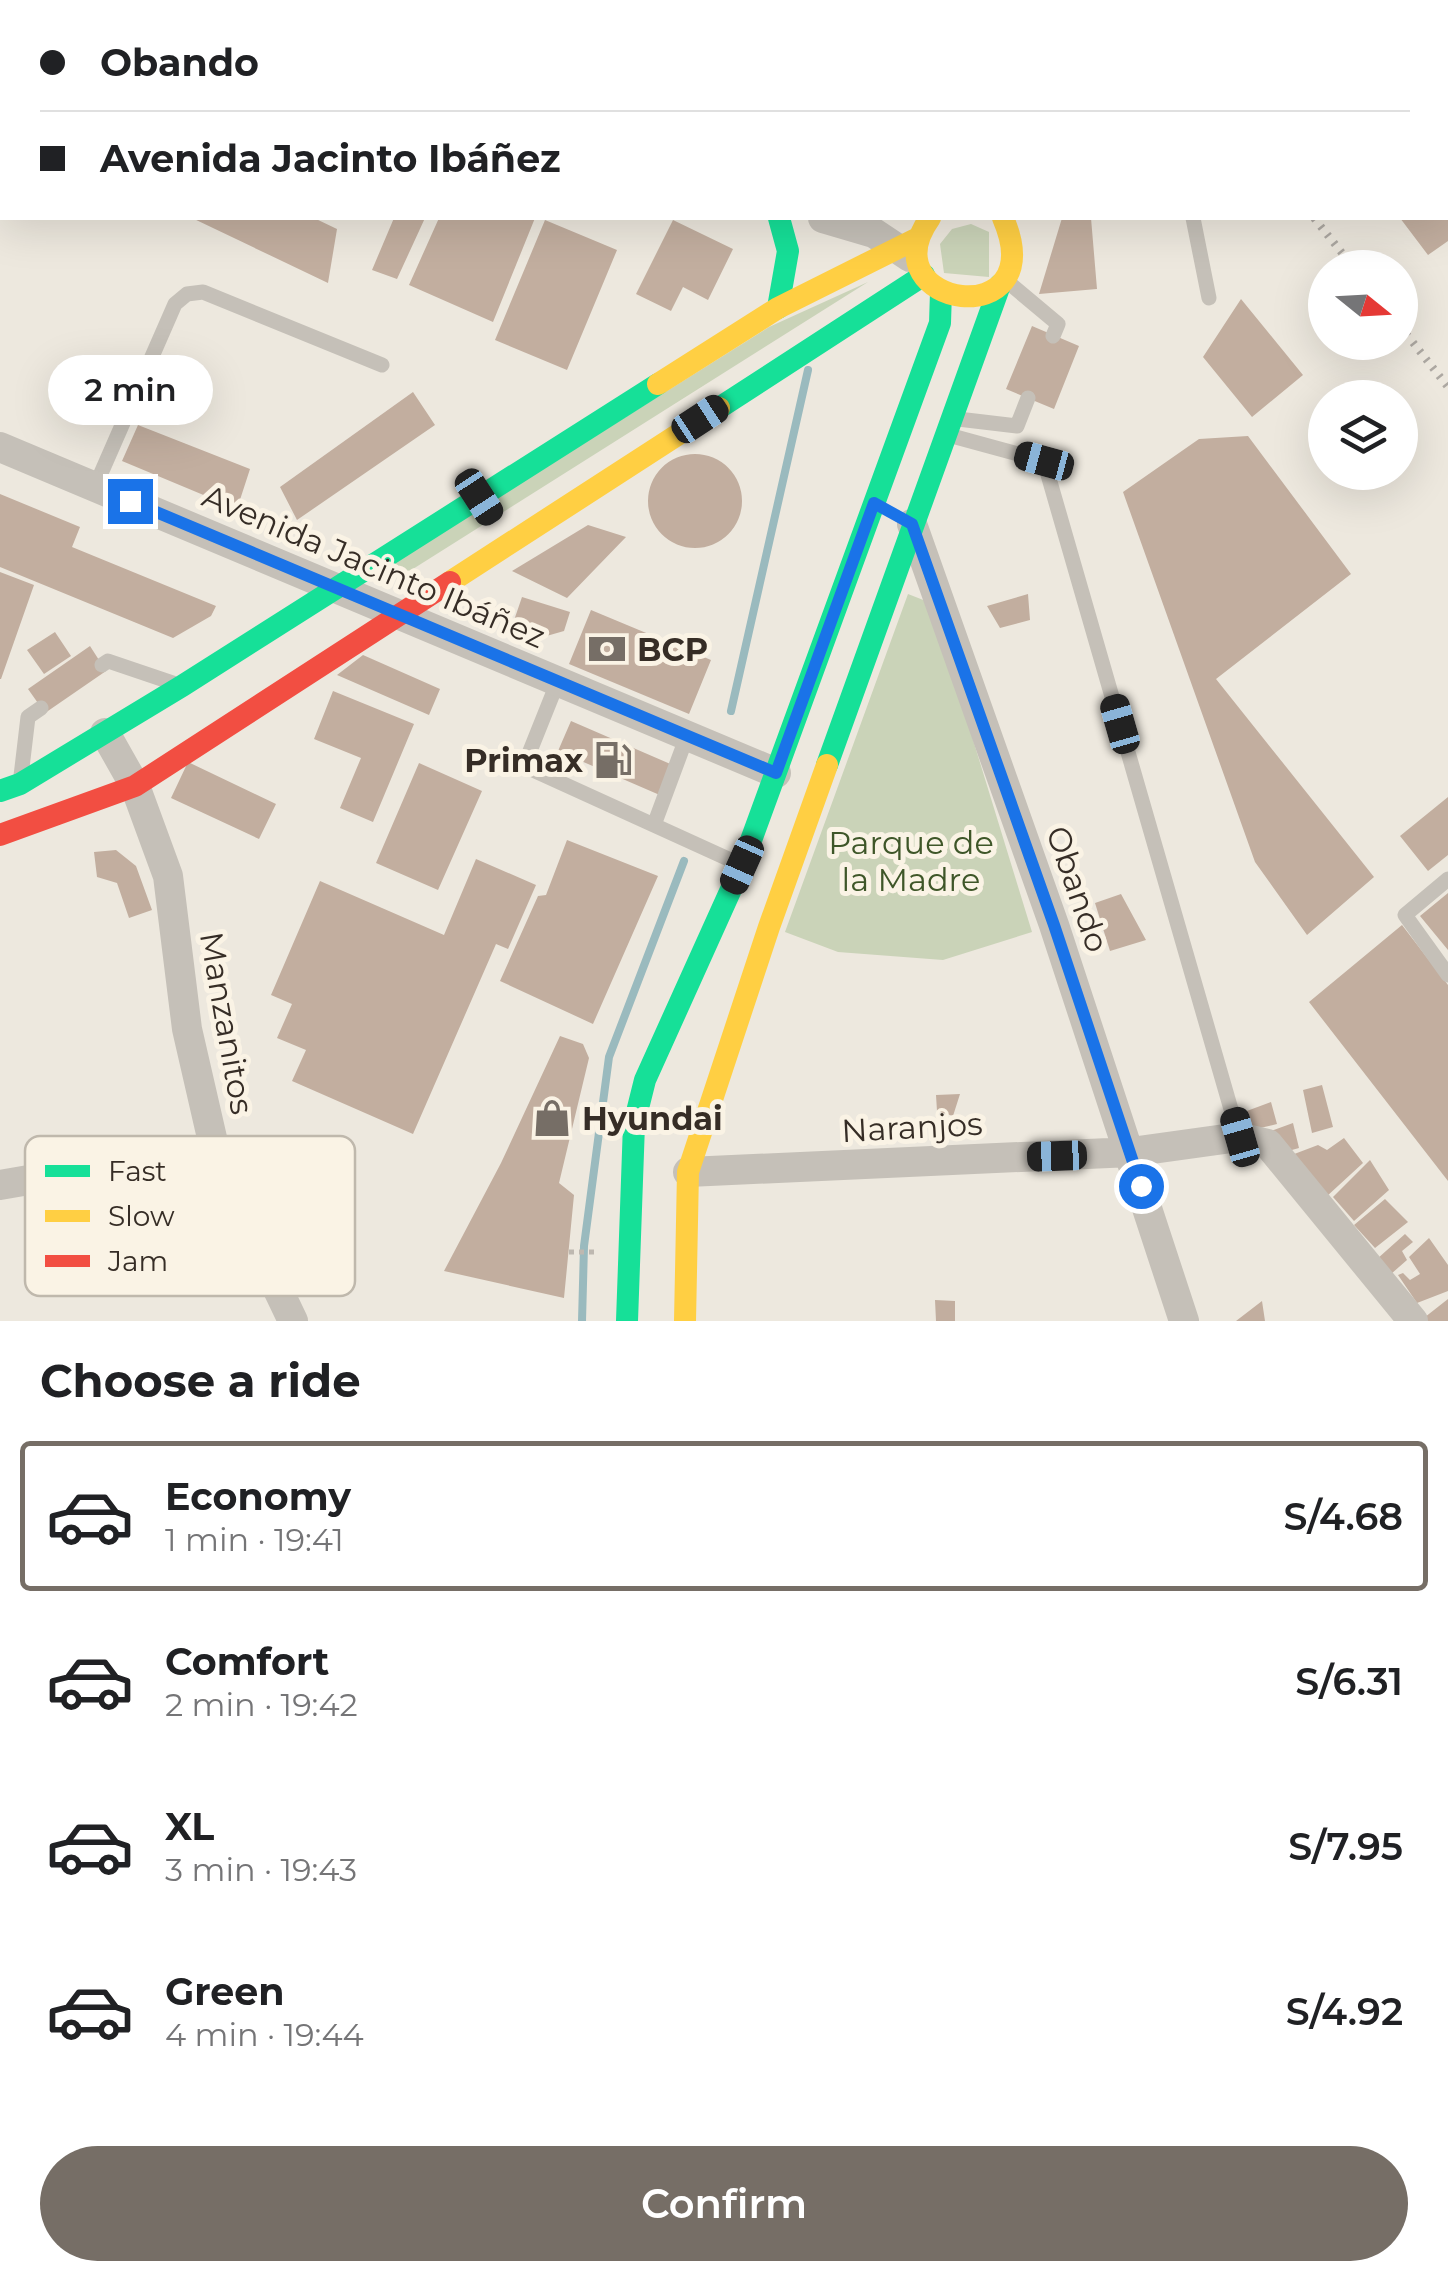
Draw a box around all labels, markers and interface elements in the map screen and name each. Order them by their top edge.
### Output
text: Obando [100,39,259,86]
text: Avenida Jacinto Ibáñez [100,135,561,182]
north arrow [1308,250,1418,360]
map controls [1308,250,1418,490]
callout: 2 min [48,356,212,426]
text: 2 min [84,370,177,409]
button: layers [1308,380,1418,490]
car [667,390,733,448]
car [1011,439,1077,483]
car [450,464,508,530]
street label: Avenida Jacinto Ibáñez [197,476,551,656]
route end [108,479,153,524]
bank icon: BCP [586,628,628,670]
place label: BCP [637,630,708,669]
car [1097,691,1143,757]
fuel station icon: Primax [592,739,634,781]
place label: Primax [464,741,583,780]
street label: Obando [1038,821,1118,957]
park label: Parque de la Madre [828,823,994,899]
car [716,831,768,899]
street label: Manzanitos [192,929,262,1117]
shop icon: Hyundai [531,1097,573,1139]
place label: Hyundai [582,1099,723,1138]
street label: Naranjos [840,1104,984,1150]
car [1217,1104,1263,1170]
legend [25,1136,355,1296]
car [1026,1140,1088,1172]
text: Fast [108,1154,167,1188]
route start [1119,1164,1164,1209]
text: Slow [108,1199,175,1233]
text: Jam [107,1244,168,1278]
text: Choose a ride [40,1353,361,1408]
icon: car [45,1471,135,1561]
text: Economy [165,1473,351,1520]
text: S/4.68 [1284,1493,1403,1540]
text: 1 min · 19:41 [165,1520,344,1559]
icon: car [45,1636,135,1726]
text: Comfort [165,1638,329,1685]
text: S/6.31 [1295,1658,1403,1705]
text: 2 min · 19:42 [165,1685,358,1724]
icon: car [45,1801,135,1891]
text: XL [165,1803,214,1850]
text: S/7.95 [1288,1823,1403,1870]
text: 3 min · 19:43 [165,1850,357,1889]
icon: car [45,1966,135,2056]
text: Green [165,1968,285,2015]
text: S/4.92 [1286,1988,1403,2035]
text: 4 min · 19:44 [165,2015,364,2054]
button: Confirm [40,2146,1408,2261]

